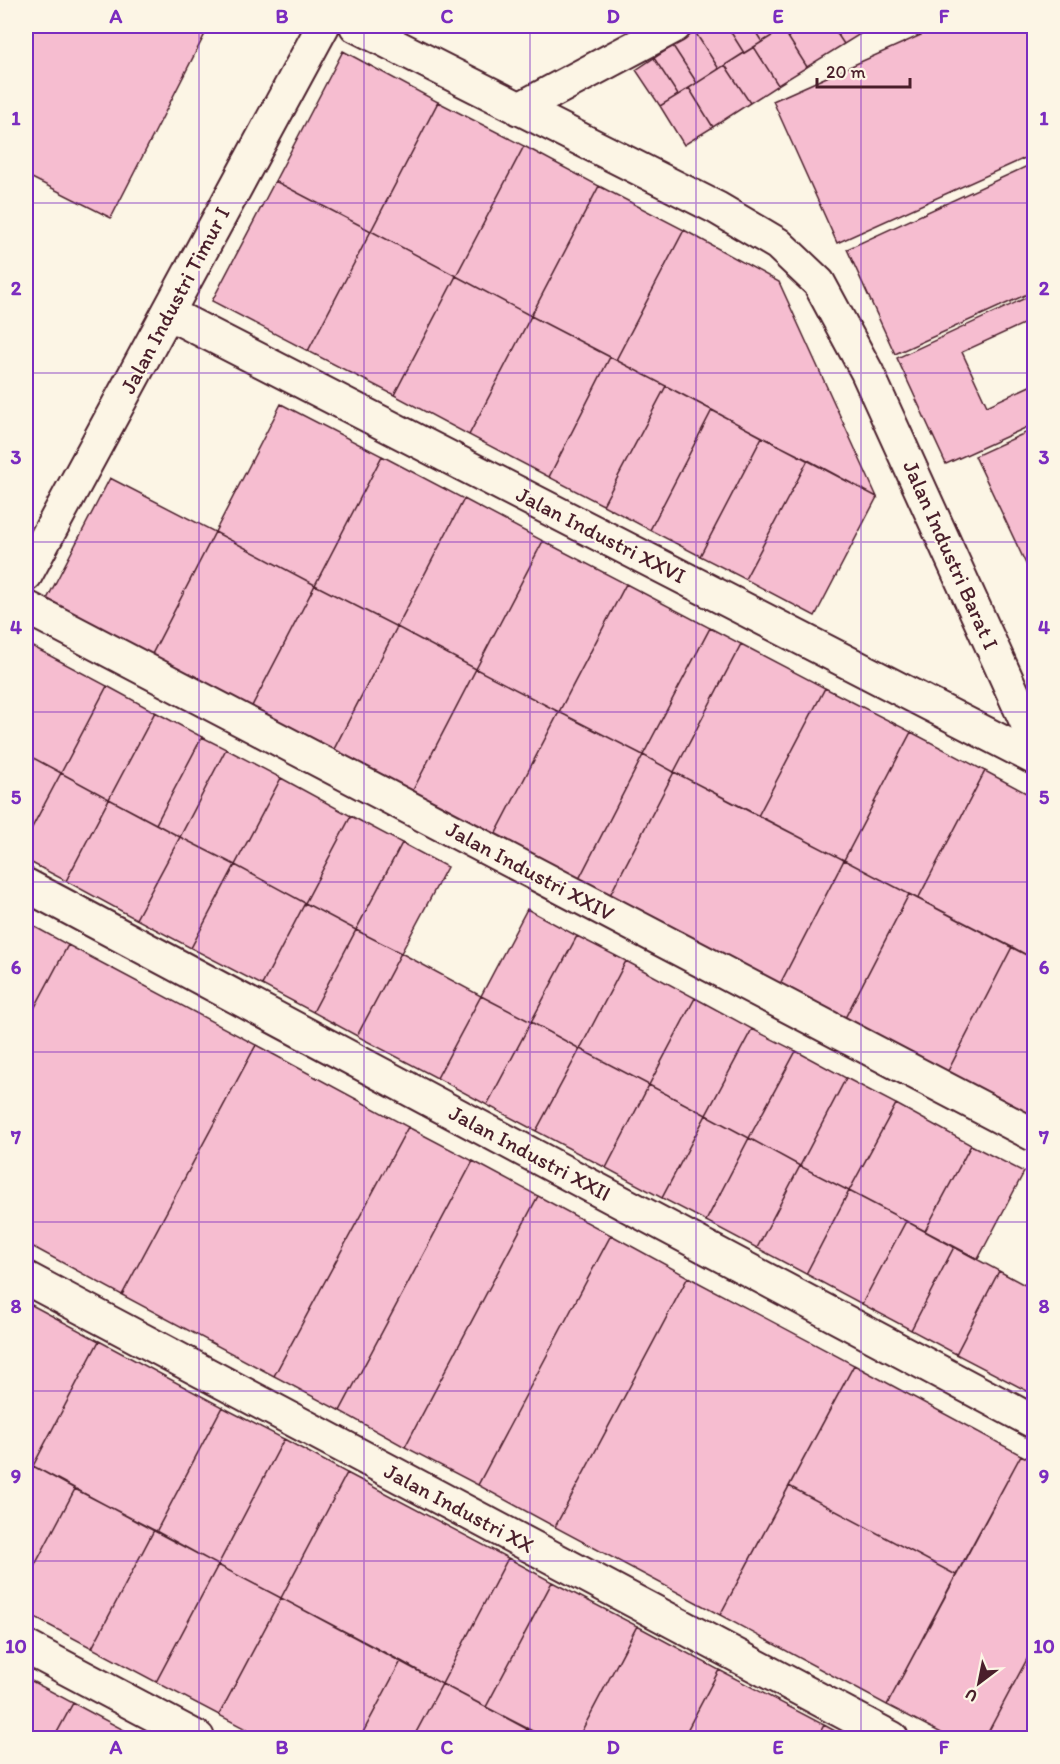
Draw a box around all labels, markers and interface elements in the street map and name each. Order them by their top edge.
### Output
text: A [109,4,123,28]
text: B [276,4,289,28]
text: C [441,4,454,28]
text: D [606,4,620,28]
text: E [772,4,784,28]
text: F [939,4,950,28]
scale bar [817,51,910,89]
text: 20 m [826,61,866,83]
text: 1 [11,106,21,130]
text: 1 [1039,106,1049,130]
street label: Jalan Industri Timur I [114,202,236,398]
text: 2 [11,276,22,300]
text: 2 [1039,276,1050,300]
text: 3 [11,445,22,469]
text: 3 [1039,445,1050,469]
street label: Jalan Industri Barat I [897,456,1005,654]
street label: Jalan Industri XXVI [512,481,690,589]
text: 4 [10,615,22,639]
text: 4 [1038,615,1050,639]
text: 5 [11,785,22,809]
text: 5 [1039,785,1050,809]
street label: Jalan Industri XXIV [441,815,619,927]
text: 6 [11,955,22,979]
text: 6 [1039,955,1050,979]
street label: Jalan Industri XXII [445,1099,615,1207]
text: 7 [10,1125,21,1149]
text: 7 [1038,1125,1049,1149]
text: 8 [11,1294,22,1318]
text: 8 [1039,1294,1050,1318]
street label: Jalan Industri XX [380,1457,539,1559]
text: 9 [11,1464,21,1488]
text: 9 [1039,1464,1049,1488]
text: 10 [5,1634,27,1658]
text: 10 [1033,1634,1055,1658]
north arrow [949,1653,1009,1713]
text: U [962,1684,981,1706]
text: A [109,1735,123,1759]
text: B [276,1735,289,1759]
text: C [441,1735,454,1759]
text: D [606,1735,620,1759]
text: E [772,1735,784,1759]
text: F [939,1735,950,1759]

